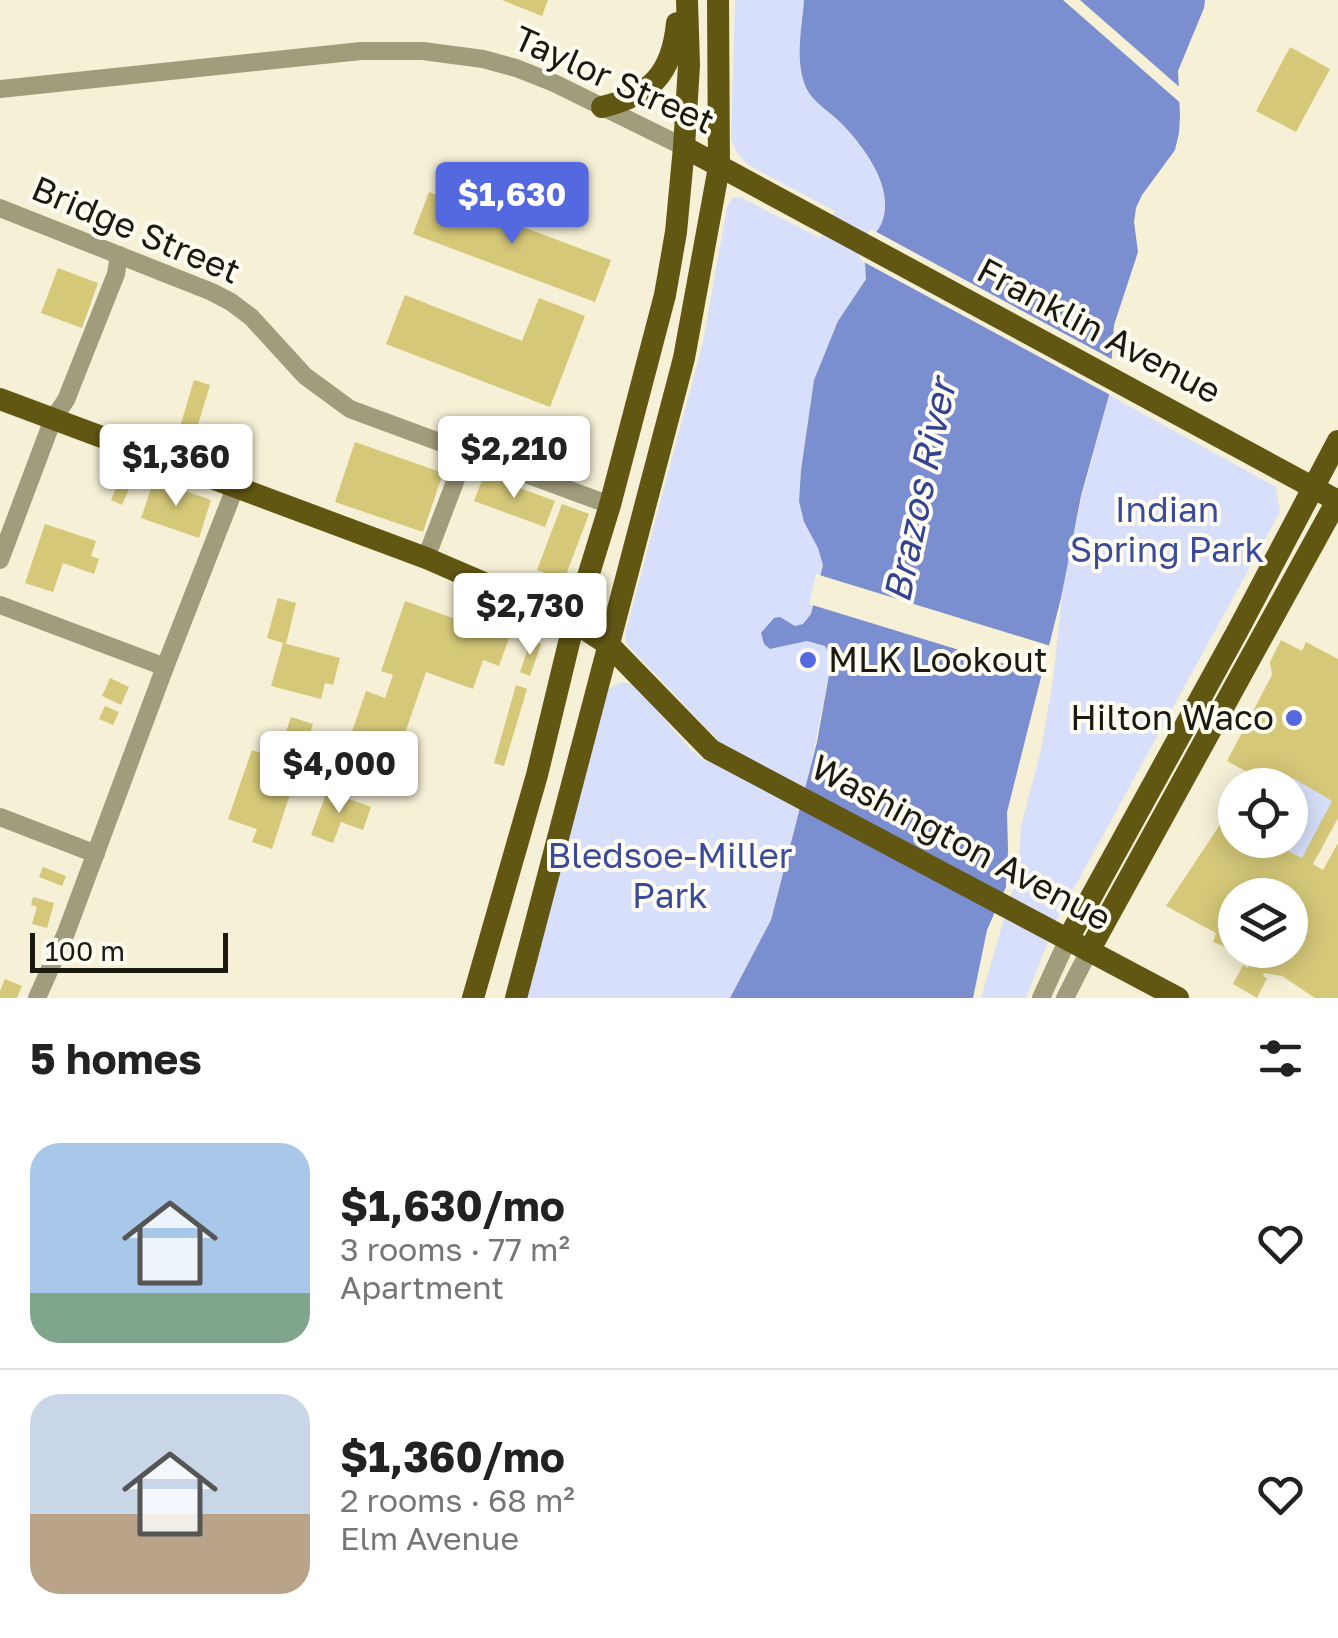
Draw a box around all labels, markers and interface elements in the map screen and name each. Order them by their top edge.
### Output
street label: Taylor Street [508,16,721,142]
pin: $1,630 [431,162,593,247]
street label: Bridge Street [26,166,247,292]
text: $1,630 [458,175,566,213]
street label: Franklin Avenue [971,248,1228,412]
water label: Brazos River [873,370,965,606]
pin: $2,210 [433,416,595,501]
pin: $1,360 [95,424,257,509]
text: $2,210 [460,429,568,467]
text: $1,360 [122,437,230,475]
park label: Indian Spring Park [1070,488,1264,570]
pin: $2,730 [449,573,611,658]
text: $2,730 [476,586,584,624]
place label: MLK Lookout [828,638,1048,680]
marker: MLK Lookout [797,649,819,671]
place label: Hilton Waco [1070,696,1274,738]
marker: Hilton Waco [1283,707,1305,729]
pin: $4,000 [258,731,420,816]
text: $4,000 [282,744,396,782]
street label: Washington Avenue [804,745,1118,939]
map controls [1218,768,1308,968]
button: locate [1218,768,1308,858]
park label: Bledsoe-Miller Park [548,834,792,916]
button: layers [1218,878,1308,968]
scale bar [30,928,228,973]
text: 100 m [45,934,125,967]
icon: filters [1253,1031,1308,1086]
text: 5 homes [30,1033,202,1083]
text: $1,630/mo [340,1180,565,1230]
icon: home [110,1183,230,1303]
icon: heart [1253,1216,1308,1271]
text: 3 rooms · 77 m² [340,1230,570,1268]
text: Apartment [340,1268,504,1306]
text: $1,360/mo [340,1431,565,1481]
icon: home [110,1434,230,1554]
icon: heart [1253,1467,1308,1522]
text: 2 rooms · 68 m² [340,1481,575,1519]
text: Elm Avenue [340,1519,519,1557]

